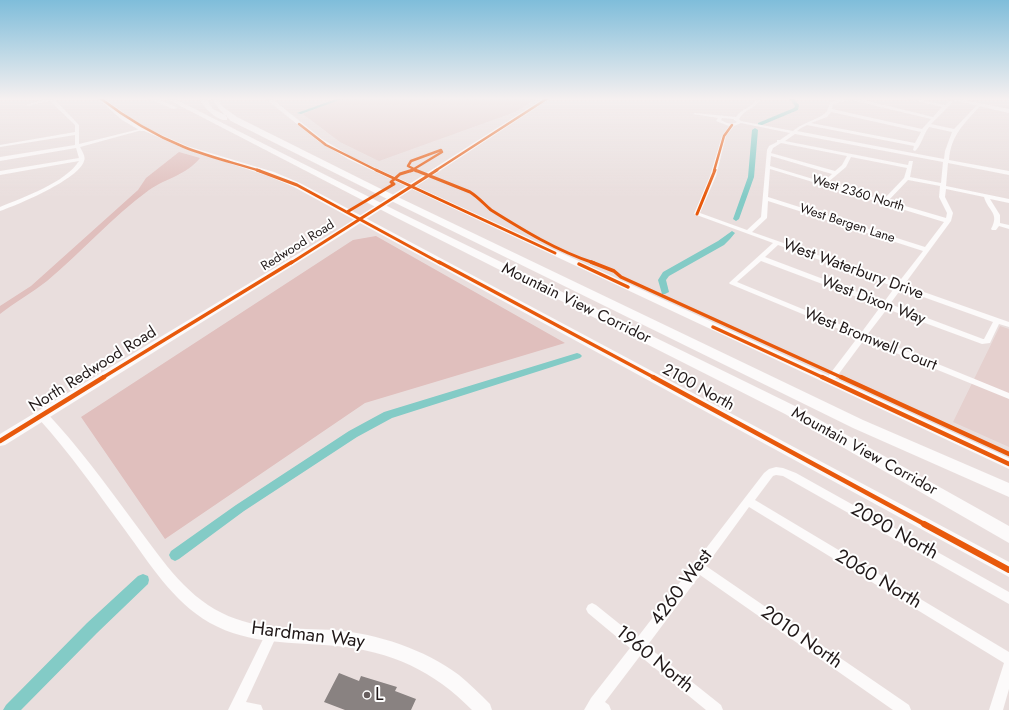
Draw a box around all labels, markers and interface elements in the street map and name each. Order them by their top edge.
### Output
street label: West 2360 North [810,173,906,215]
street label: West Bergen Lane [797,201,897,247]
street label: Redwood Road [258,217,338,275]
street label: West Waterbury Drive [780,236,926,304]
street label: Mountain View Corridor [498,259,654,349]
street label: West Dixon Way [818,272,928,330]
street label: West Bromwell Court [801,305,939,375]
street label: North Redwood Road [26,323,160,417]
street label: 2100 North [659,360,737,416]
street label: Mountain View Corridor [788,404,940,500]
street label: 2090 North [846,499,942,565]
street label: 2060 North [831,545,925,615]
street label: 4260 West [646,546,718,630]
street label: 2010 North [756,602,846,674]
street label: Hardman Way [250,618,366,654]
street label: 1960 North [610,622,698,698]
place label: L [375,684,384,706]
marker: L [362,690,372,700]

